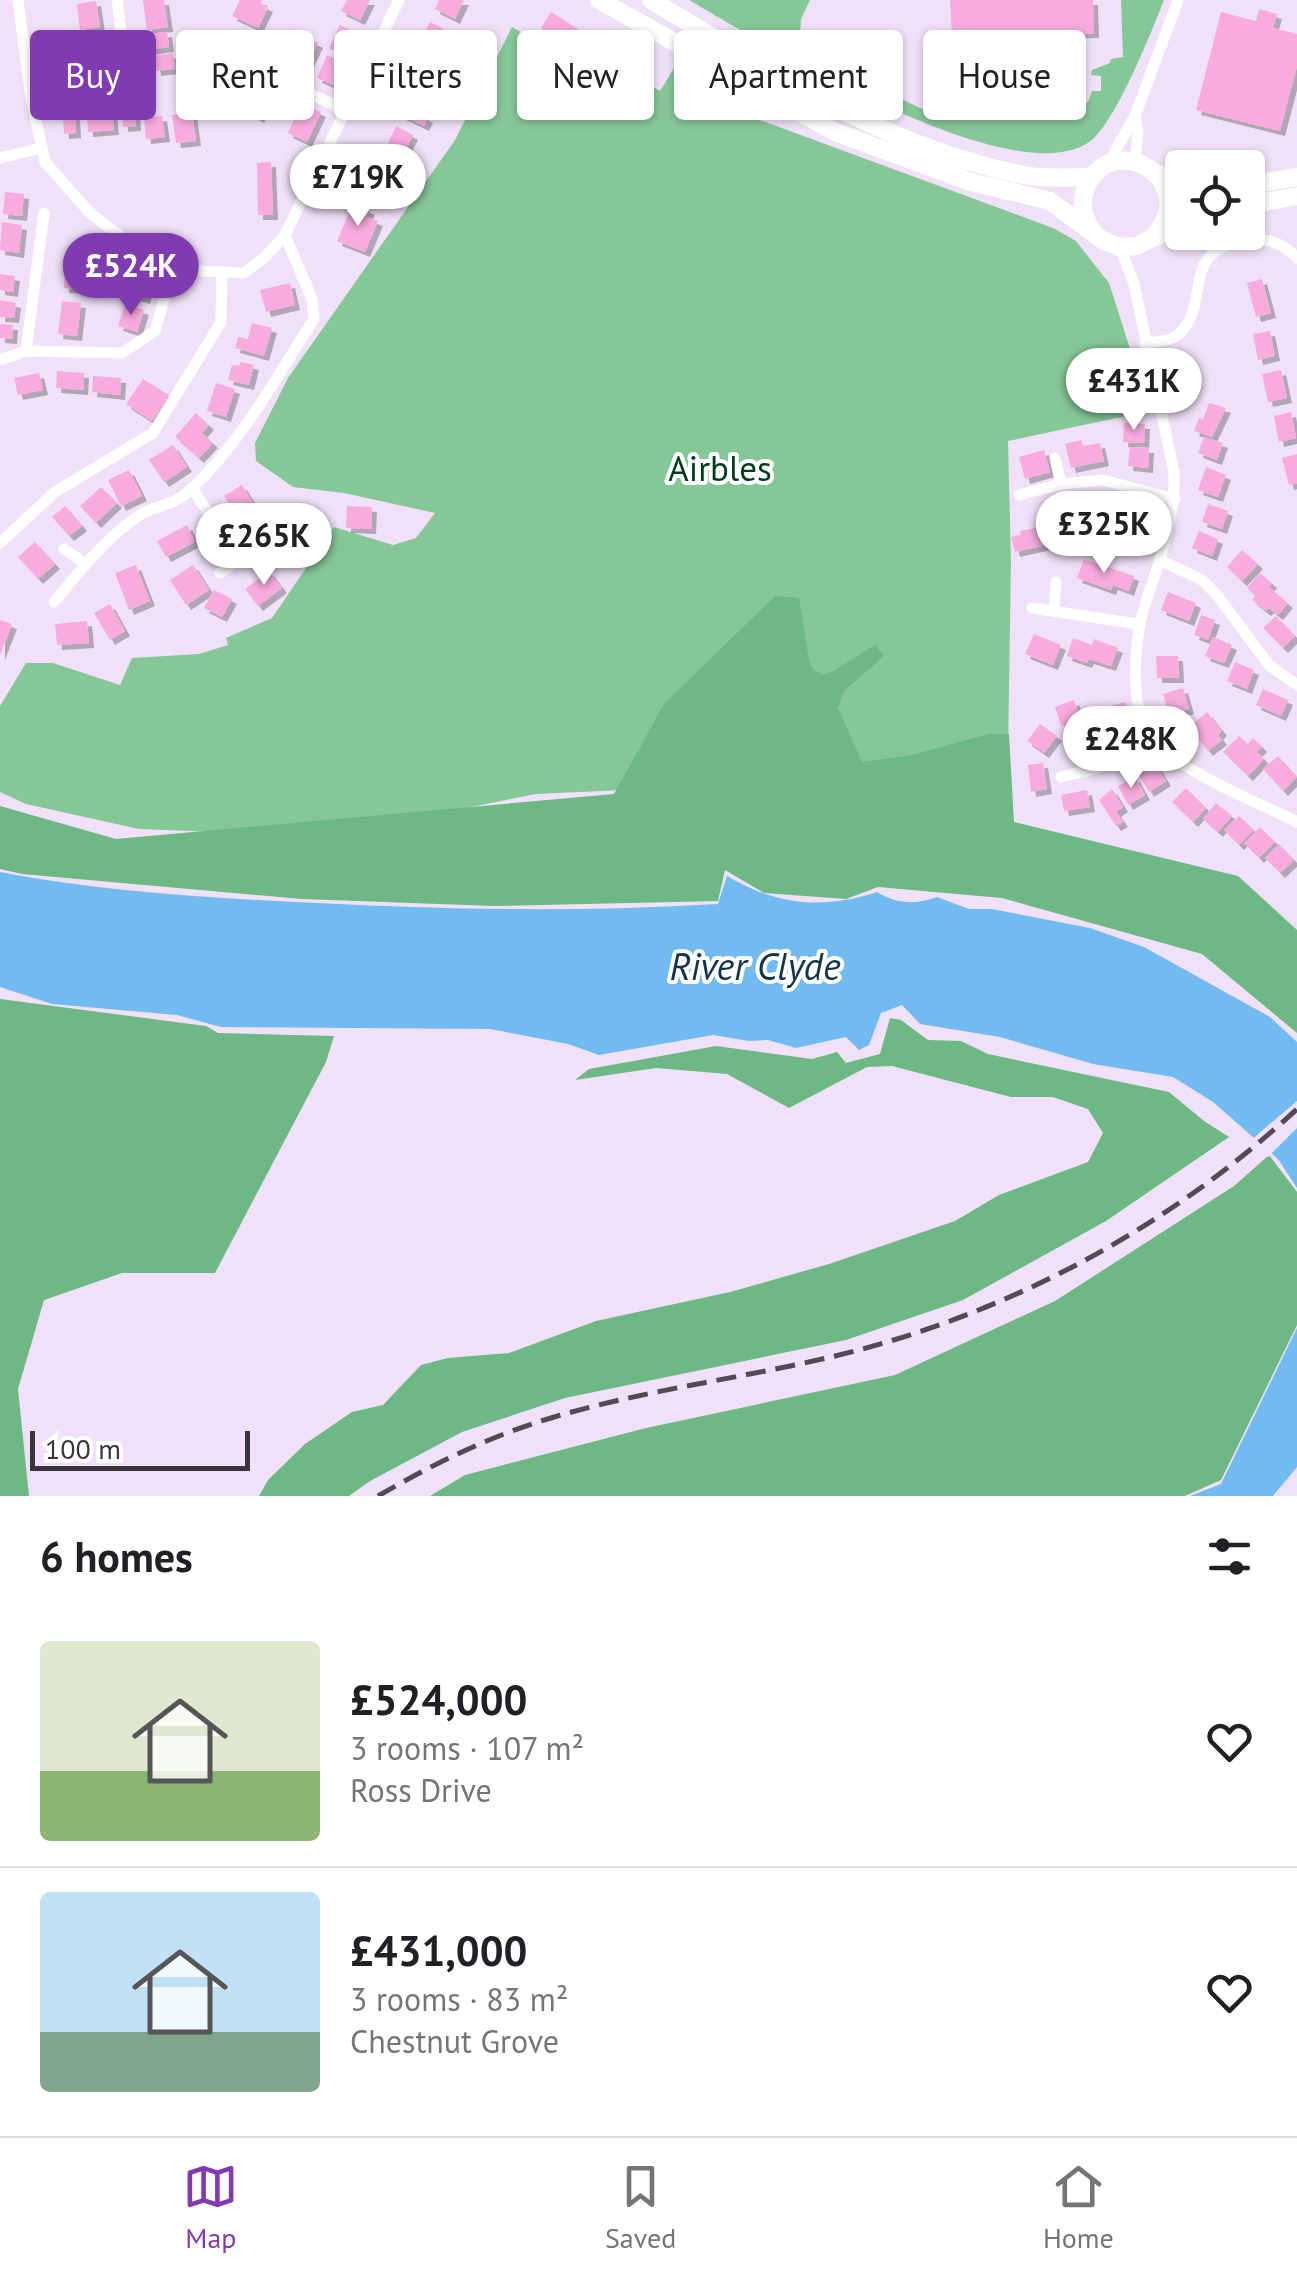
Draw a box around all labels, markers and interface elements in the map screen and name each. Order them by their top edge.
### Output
chip: Buy [30,30,156,120]
chip: Rent [176,30,314,120]
chip: Filters [334,30,497,120]
chip: New [517,30,654,120]
chip: Apartment [674,30,903,120]
chip: House [923,30,1086,120]
pin: £719K [288,144,428,229]
map controls [1165,150,1265,250]
button: locate [1165,150,1265,250]
text: £719K [312,155,404,197]
pin: £524K [61,233,201,318]
text: £524K [85,244,177,286]
pin: £431K [1064,348,1204,433]
text: £431K [1088,359,1180,401]
park label: Airbles [668,445,772,491]
pin: £325K [1034,491,1174,576]
text: £325K [1058,502,1150,544]
pin: £265K [194,503,334,588]
text: £265K [218,514,310,556]
pin: £248K [1061,706,1201,791]
text: £248K [1085,717,1177,759]
water label: River Clyde [669,941,841,990]
scale bar [30,1426,250,1470]
text: 100 m [45,1430,121,1467]
text: 6 homes [40,1529,193,1584]
icon: filters [1202,1529,1257,1584]
text: £524,000 [350,1672,527,1727]
icon: home [120,1681,240,1801]
icon: heart [1202,1714,1257,1769]
text: 3 rooms · 107 m² [350,1727,584,1769]
text: Ross Drive [350,1769,492,1811]
text: £431,000 [350,1923,527,1978]
icon: home [120,1932,240,2052]
icon: heart [1202,1965,1257,2020]
text: 3 rooms · 83 m² [350,1978,568,2020]
text: Chestnut Grove [350,2020,559,2062]
tab: Map [183,2159,238,2256]
tab: Saved [605,2159,676,2256]
tab: Home [1043,2159,1114,2256]

